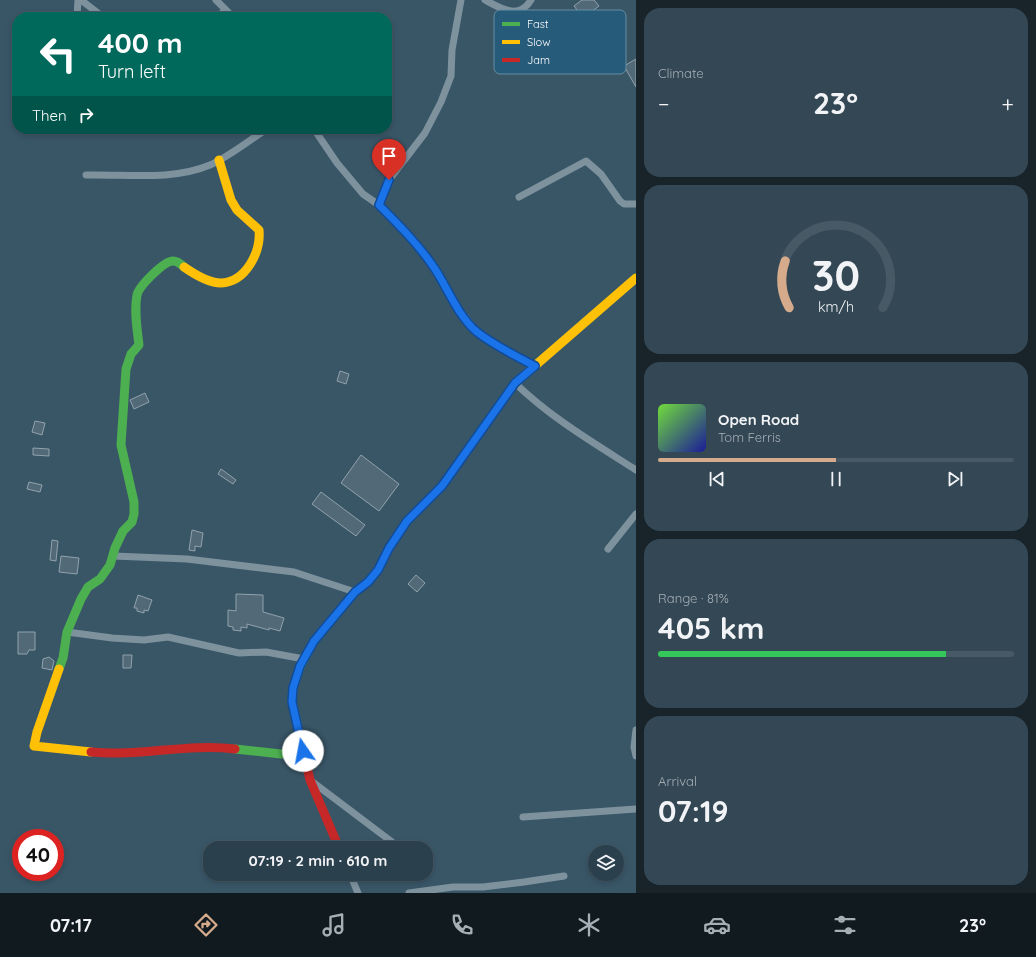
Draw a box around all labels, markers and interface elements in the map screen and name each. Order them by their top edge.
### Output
legend [494,10,626,74]
text: Fast [527,17,549,31]
text: 400 m [98,25,183,60]
icon: left [32,28,84,80]
text: Slow [527,35,551,49]
text: Jam [527,53,550,67]
text: Turn left [98,60,166,83]
text: Climate [658,65,704,81]
text: 23° [813,84,858,122]
text: − [658,90,669,118]
text: + [1002,90,1014,118]
icon: right [75,104,97,126]
text: Then [32,106,67,125]
pin [372,139,406,180]
icon: arrive [378,145,400,167]
text: 30 [812,248,860,300]
text: km/h [818,297,854,315]
text: Open Road [718,410,799,429]
text: Tom Ferris [718,429,781,445]
icon: previous [706,468,728,490]
icon: pause [825,468,847,490]
icon: next [944,468,966,490]
text: Range · 81% [658,590,729,606]
text: 405 km [658,609,764,647]
position arrow [282,730,324,772]
text: Arrival [658,773,697,789]
text: 07:19 [658,792,729,830]
speed limit sign: 40 [12,829,64,881]
map controls [588,845,624,881]
button: layers [588,845,624,881]
text: 07:19 · 2 min · 610 m [249,851,387,870]
icon: directions [192,911,220,939]
icon: music [320,911,348,939]
icon: phone [448,911,476,939]
icon: climate [575,911,603,939]
icon: car [703,911,731,939]
icon: filters [831,911,859,939]
text: 07:17 [50,914,92,937]
text: 23° [959,914,986,937]

